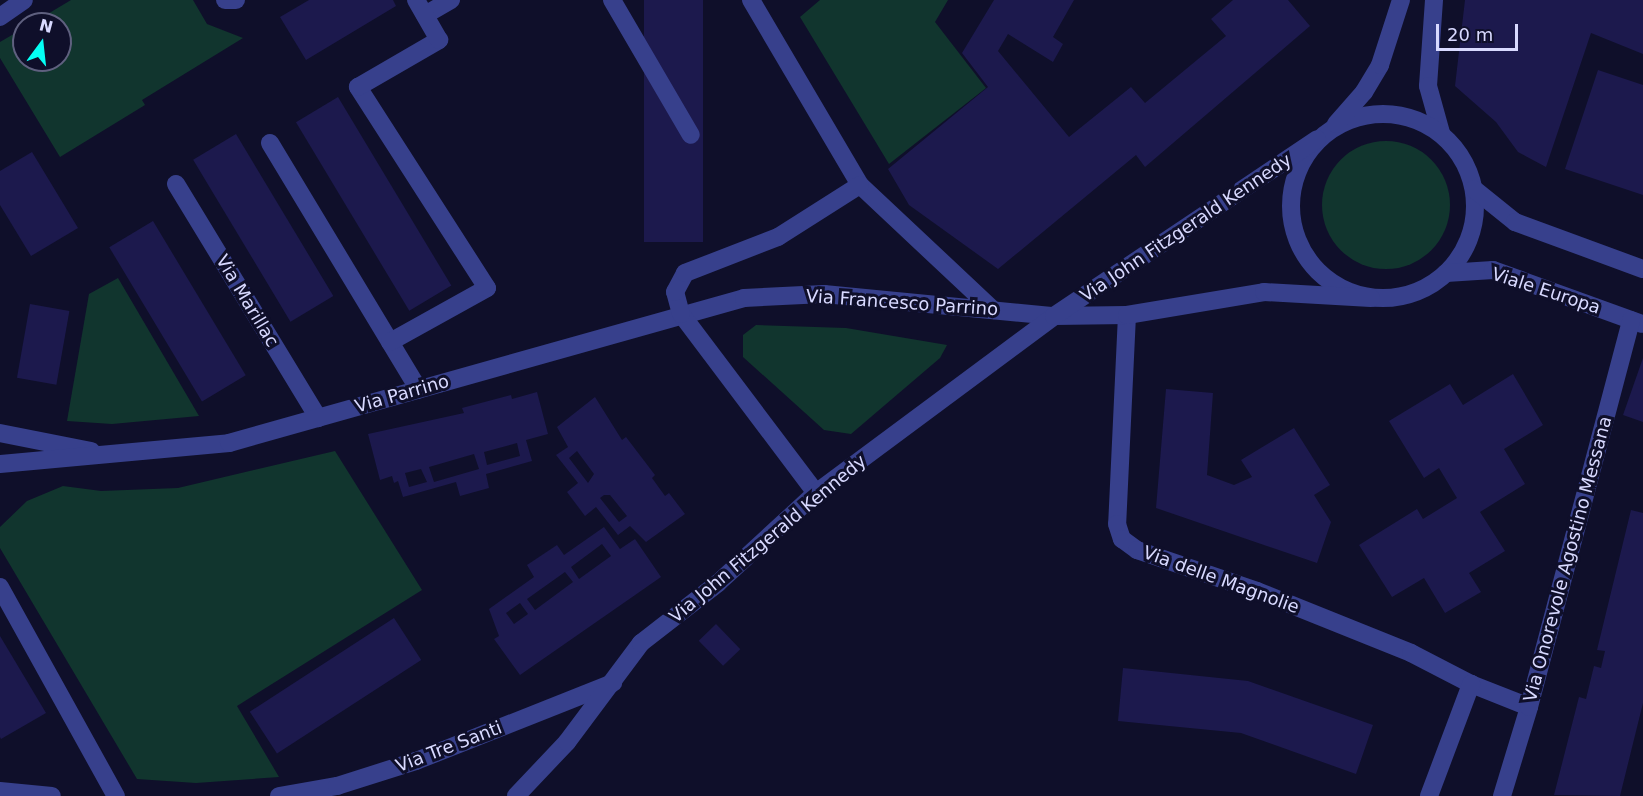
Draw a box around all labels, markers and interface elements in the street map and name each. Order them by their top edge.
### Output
north arrow [12,12,72,72]
scale bar [1439,12,1522,50]
text: N [37,15,55,37]
text: 20 m [1447,24,1493,45]
street label: Via John Fitzgerald Kennedy [1076,149,1296,307]
street label: Via Marillac [211,251,283,351]
street label: Viale Europa [1489,263,1603,319]
street label: Via Francesco Parrino [805,286,999,320]
street label: Via Parrino [353,370,451,418]
street label: Via Onorevole Agostino Messana [1519,414,1617,704]
street label: Via John Fitzgerald Kennedy [665,450,871,628]
street label: Via delle Magnolie [1140,542,1302,618]
street label: Via Tre Santi [393,717,505,777]

